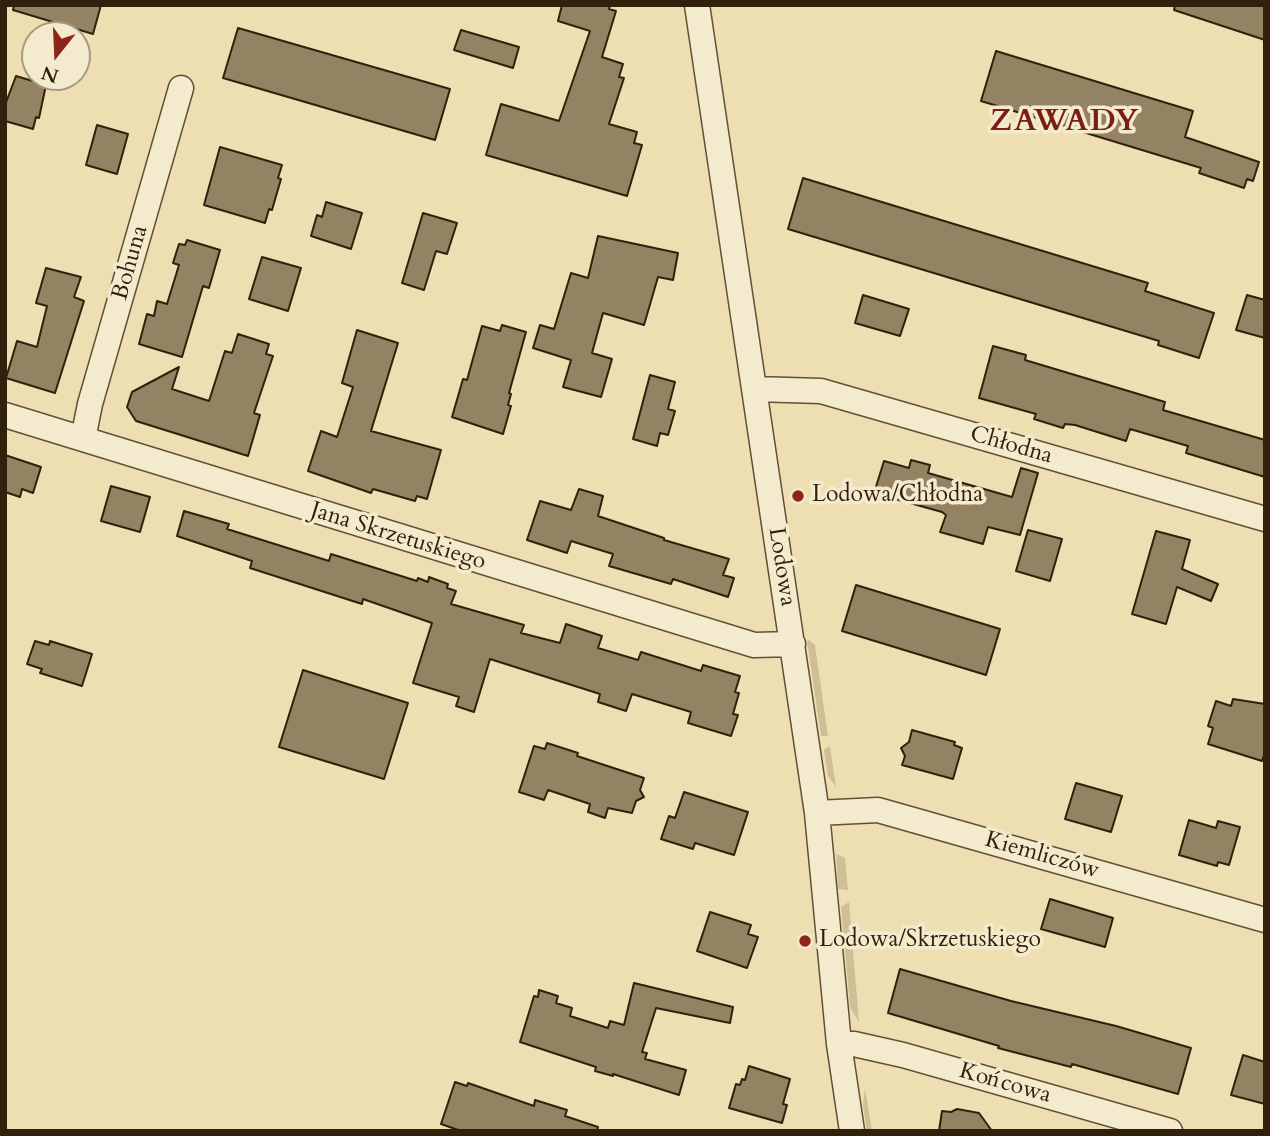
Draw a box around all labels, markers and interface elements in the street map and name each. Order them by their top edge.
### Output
north arrow [21,21,91,91]
text: N [38,59,62,89]
district label: ZAWADY [990,105,1140,141]
street label: Bohuna [107,223,155,303]
street label: Chłodna [967,421,1055,471]
place label: Lodowa/Chłodna [812,482,983,510]
marker: Lodowa/Chłodna [790,488,806,504]
street label: Jana Skrzetuskiego [307,497,489,577]
street label: Lodowa [761,526,801,608]
street label: Kiemliczów [982,827,1102,885]
place label: Lodowa/Skrzetuskiego [819,927,1041,955]
marker: Lodowa/Skrzetuskiego [797,933,813,949]
street label: Końcowa [956,1058,1054,1110]

